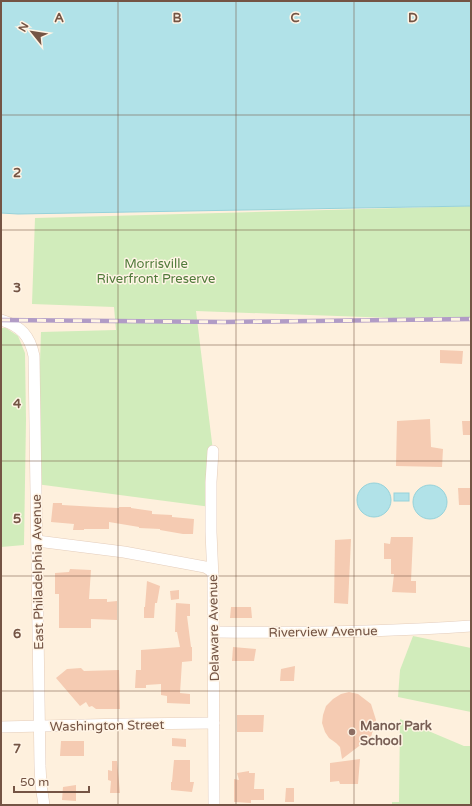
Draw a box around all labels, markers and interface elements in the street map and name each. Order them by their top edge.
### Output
text: A [54,10,64,26]
text: B [172,10,182,26]
text: C [290,10,300,26]
text: D [408,10,418,26]
north arrow [12,12,52,52]
text: N [16,20,32,34]
text: 2 [13,165,21,181]
park label: Morrisville Riverfront Preserve [97,256,215,287]
text: 3 [13,280,21,296]
text: 4 [13,396,22,412]
street label: East Philadelphia Avenue [29,494,47,650]
text: 5 [13,511,21,527]
street label: Delaware Avenue [205,574,223,682]
street label: Riverview Avenue [268,623,378,641]
text: 6 [13,626,21,642]
street label: Washington Street [50,717,165,735]
place label: Manor Park School [360,718,432,749]
marker: Manor Park School [347,727,357,737]
text: 7 [13,741,21,757]
scale bar [14,768,89,794]
text: 50 m [20,775,49,789]

